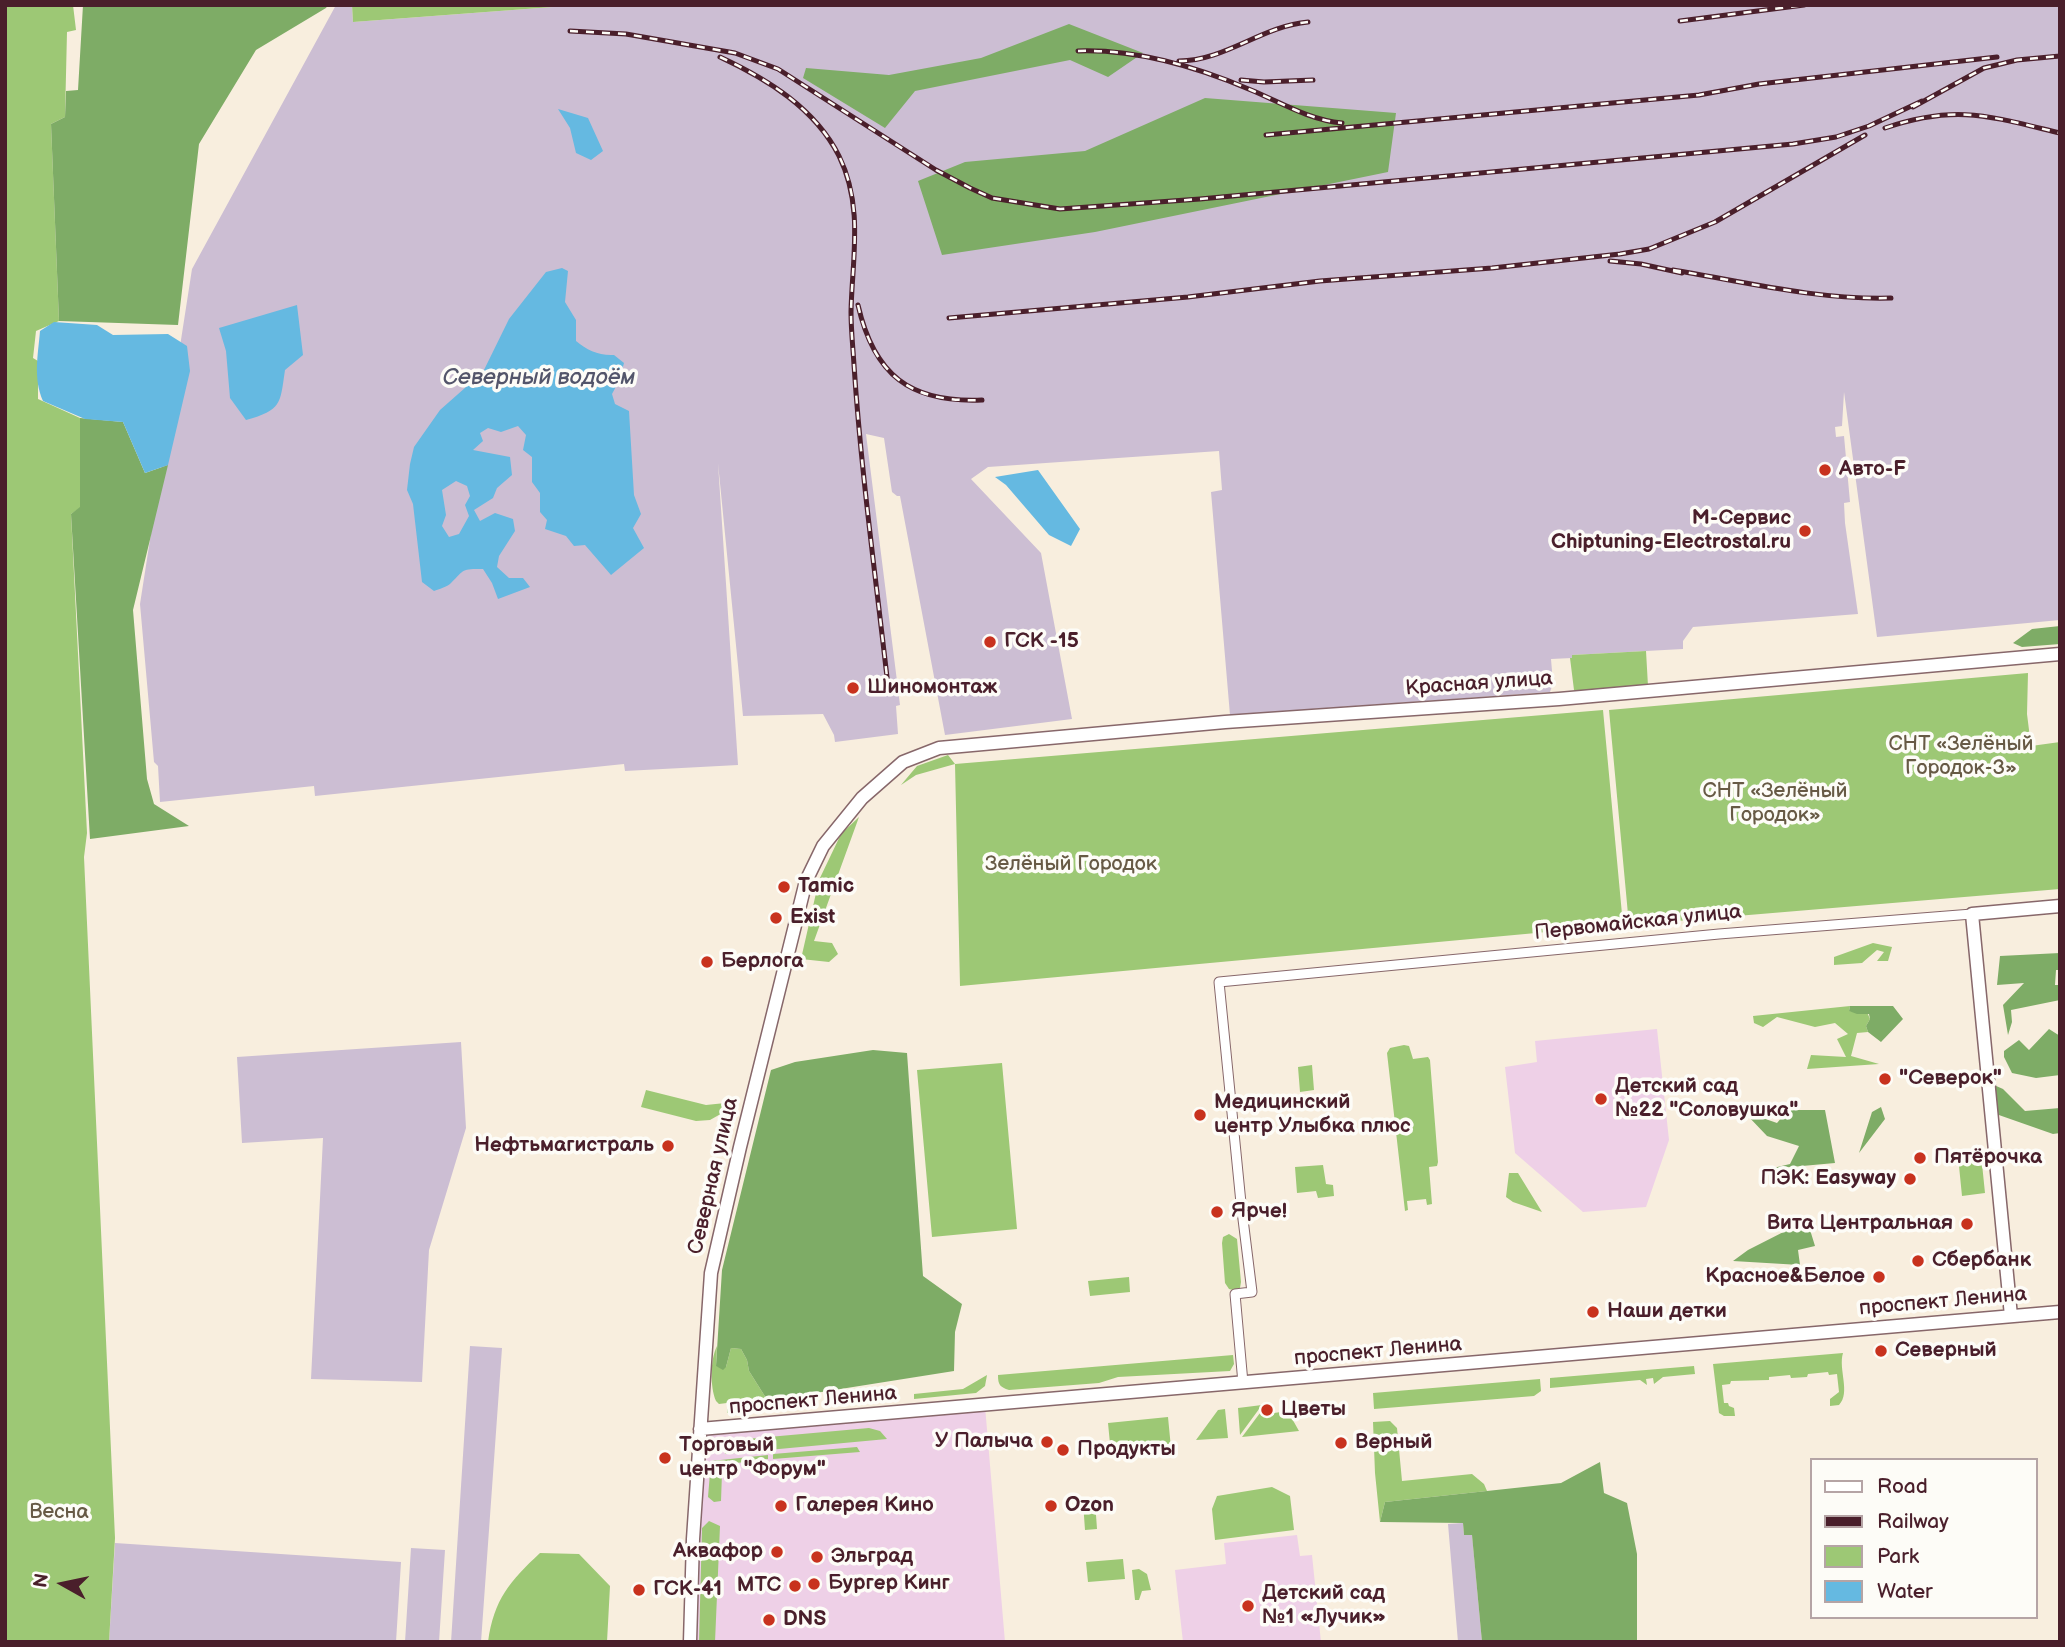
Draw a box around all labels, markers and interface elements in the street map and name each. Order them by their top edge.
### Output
water label: Северный водоём [443,364,635,392]
place label: Авто-F [1839,457,1906,483]
marker: Авто-F [1817,462,1833,478]
place label: M-Сервис Chiptuning-Electrostal.ru [1551,506,1791,556]
marker: M-Сервис Chiptuning-Electrostal.ru [1797,523,1813,539]
place label: ГСК -15 [1004,629,1079,655]
marker: ГСК -15 [982,634,998,650]
street label: Красная улица [1404,666,1554,702]
place label: Шиномонтаж [867,675,997,701]
marker: Шиномонтаж [845,680,861,696]
park label: СНТ «Зелёный Городок-3» [1888,732,2034,782]
park label: СНТ «Зелёный Городок» [1702,779,1848,829]
park label: Зелёный Городок [985,852,1157,878]
place label: Tamic [798,874,854,900]
marker: Tamic [776,879,792,895]
street label: Первомайская улица [1533,900,1743,946]
place label: Exist [790,905,835,931]
marker: Exist [768,910,784,926]
place label: Берлога [721,949,803,975]
marker: Берлога [699,954,715,970]
place label: "Северок" [1899,1066,2002,1092]
marker: "Северок" [1877,1071,1893,1087]
place label: Детский сад №22 "Соловушка" [1615,1074,1798,1124]
place label: Медицинский центр Улыбка плюс [1214,1090,1411,1140]
marker: Детский сад №22 "Соловушка" [1593,1091,1609,1107]
street label: Северная улица [684,1095,744,1257]
marker: Медицинский центр Улыбка плюс [1192,1107,1208,1123]
place label: Нефтьмагистраль [474,1133,654,1159]
marker: Нефтьмагистраль [660,1138,676,1154]
place label: Пятёрочка [1934,1145,2042,1171]
marker: Пятёрочка [1912,1150,1928,1166]
place label: ПЭК: Easyway [1761,1166,1896,1192]
marker: ПЭК: Easyway [1902,1171,1918,1187]
place label: Ярче! [1231,1199,1287,1225]
marker: Ярче! [1209,1204,1225,1220]
place label: Вита Центральная [1767,1211,1953,1237]
marker: Вита Центральная [1959,1216,1975,1232]
place label: Сбербанк [1932,1248,2031,1274]
marker: Сбербанк [1910,1253,1926,1269]
place label: Красное&Белое [1705,1264,1865,1290]
marker: Красное&Белое [1871,1269,1887,1285]
street label: проспект Ленина [1858,1282,2028,1322]
place label: Наши детки [1607,1299,1727,1325]
marker: Наши детки [1585,1304,1601,1320]
street label: проспект Ленина [1293,1332,1463,1372]
place label: Северный [1895,1338,1997,1364]
marker: Северный [1873,1343,1889,1359]
street label: проспект Ленина [728,1381,898,1421]
place label: Цветы [1281,1397,1346,1423]
marker: Цветы [1259,1402,1275,1418]
place label: У Палыча [935,1429,1033,1455]
place label: Верный [1355,1430,1432,1456]
place label: Торговый центр "Форум" [679,1433,826,1483]
marker: У Палыча [1039,1434,1055,1450]
marker: Верный [1333,1435,1349,1451]
place label: Продукты [1077,1437,1176,1463]
marker: Продукты [1055,1442,1071,1458]
marker: Торговый центр "Форум" [657,1450,673,1466]
legend [1810,1458,2037,1619]
text: Road [1877,1474,1928,1499]
place label: Галерея Кино [795,1493,934,1519]
place label: Ozon [1065,1493,1114,1519]
marker: Галерея Кино [773,1498,789,1514]
marker: Ozon [1043,1498,1059,1514]
park label: Весна [29,1500,89,1526]
text: Railway [1877,1509,1949,1534]
place label: Аквафор [673,1539,763,1565]
marker: Аквафор [769,1544,785,1560]
place label: Эльград [831,1544,913,1570]
text: Park [1877,1544,1919,1569]
north arrow [28,1549,98,1619]
marker: Эльград [809,1549,825,1565]
place label: Бургер Кинг [828,1571,950,1597]
text: N [29,1572,54,1589]
place label: МТС [737,1573,781,1599]
marker: Бургер Кинг [806,1576,822,1592]
place label: ГСК-41 [653,1577,722,1603]
marker: МТС [787,1578,803,1594]
text: Water [1877,1579,1933,1604]
place label: Детский сад №1 «Лучик» [1262,1581,1386,1631]
marker: ГСК-41 [631,1582,647,1598]
marker: Детский сад №1 «Лучик» [1240,1598,1256,1614]
place label: DNS [783,1607,826,1633]
marker: DNS [761,1612,777,1628]

